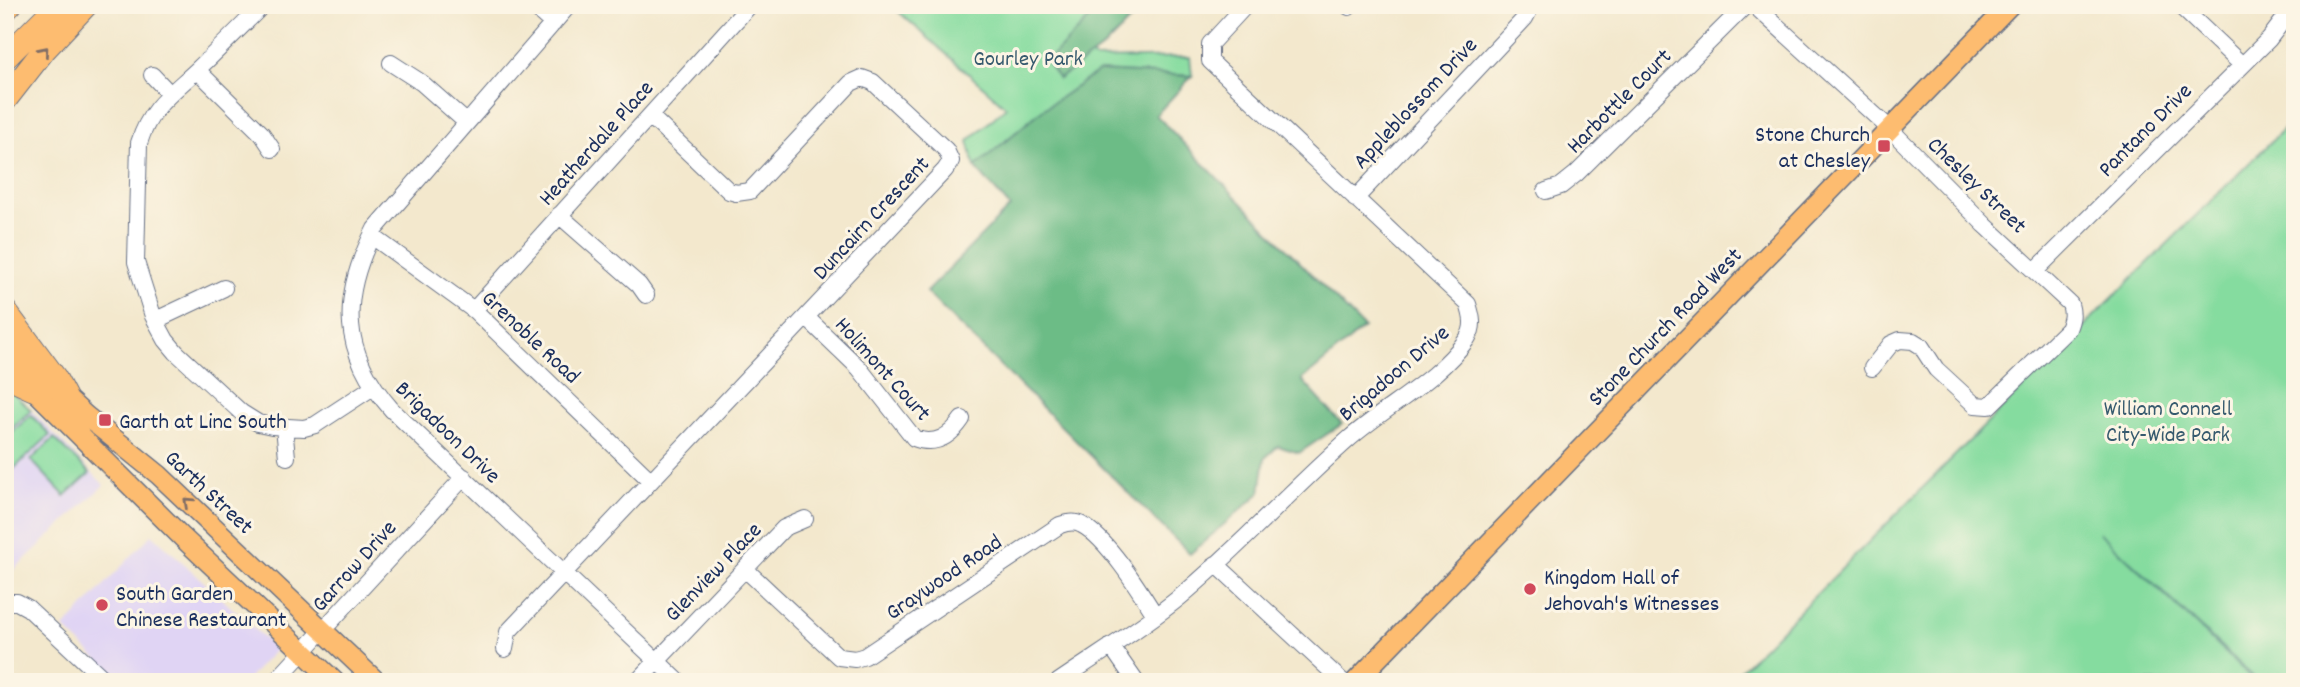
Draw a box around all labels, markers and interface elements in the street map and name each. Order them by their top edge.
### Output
street label: Appleblossom Drive [1347,31,1487,178]
street label: Harbottle Court [1560,42,1681,163]
park label: Gourley Park [973,44,1083,77]
one-way arrow [36,46,48,59]
street label: Heatherdale Place [532,74,663,214]
street label: Pantano Drive [2092,77,2201,186]
place label: Stone Church at Chesley [1755,120,1871,179]
street label: Chesley Street [1918,130,2033,243]
marker: Stone Church at Chesley [1876,138,1892,154]
street label: Duncairn Crescent [806,150,939,289]
street label: Stone Church Road West [1582,241,1751,415]
street label: Grenoble Road [473,284,587,393]
street label: Holimont Court [825,311,937,430]
street label: Brigadoon Drive [1333,318,1458,431]
street label: Brigadoon Drive [386,374,507,493]
park label: William Connell City-Wide Park [2104,394,2233,453]
place label: Garth at Linc South [119,407,287,440]
marker: Garth at Linc South [97,412,113,428]
street label: Garth Street [156,444,260,544]
one-way arrow [183,498,196,511]
street label: Garrow Drive [305,514,406,621]
street label: Glenview Place [658,516,771,631]
street label: Graywood Road [880,528,1010,630]
place label: Kingdom Hall of Jehovah's Witnesses [1544,563,1719,622]
place label: South Garden Chinese Restaurant [116,579,287,638]
marker: Kingdom Hall of Jehovah's Witnesses [1522,581,1538,597]
marker: South Garden Chinese Restaurant [94,597,110,613]

